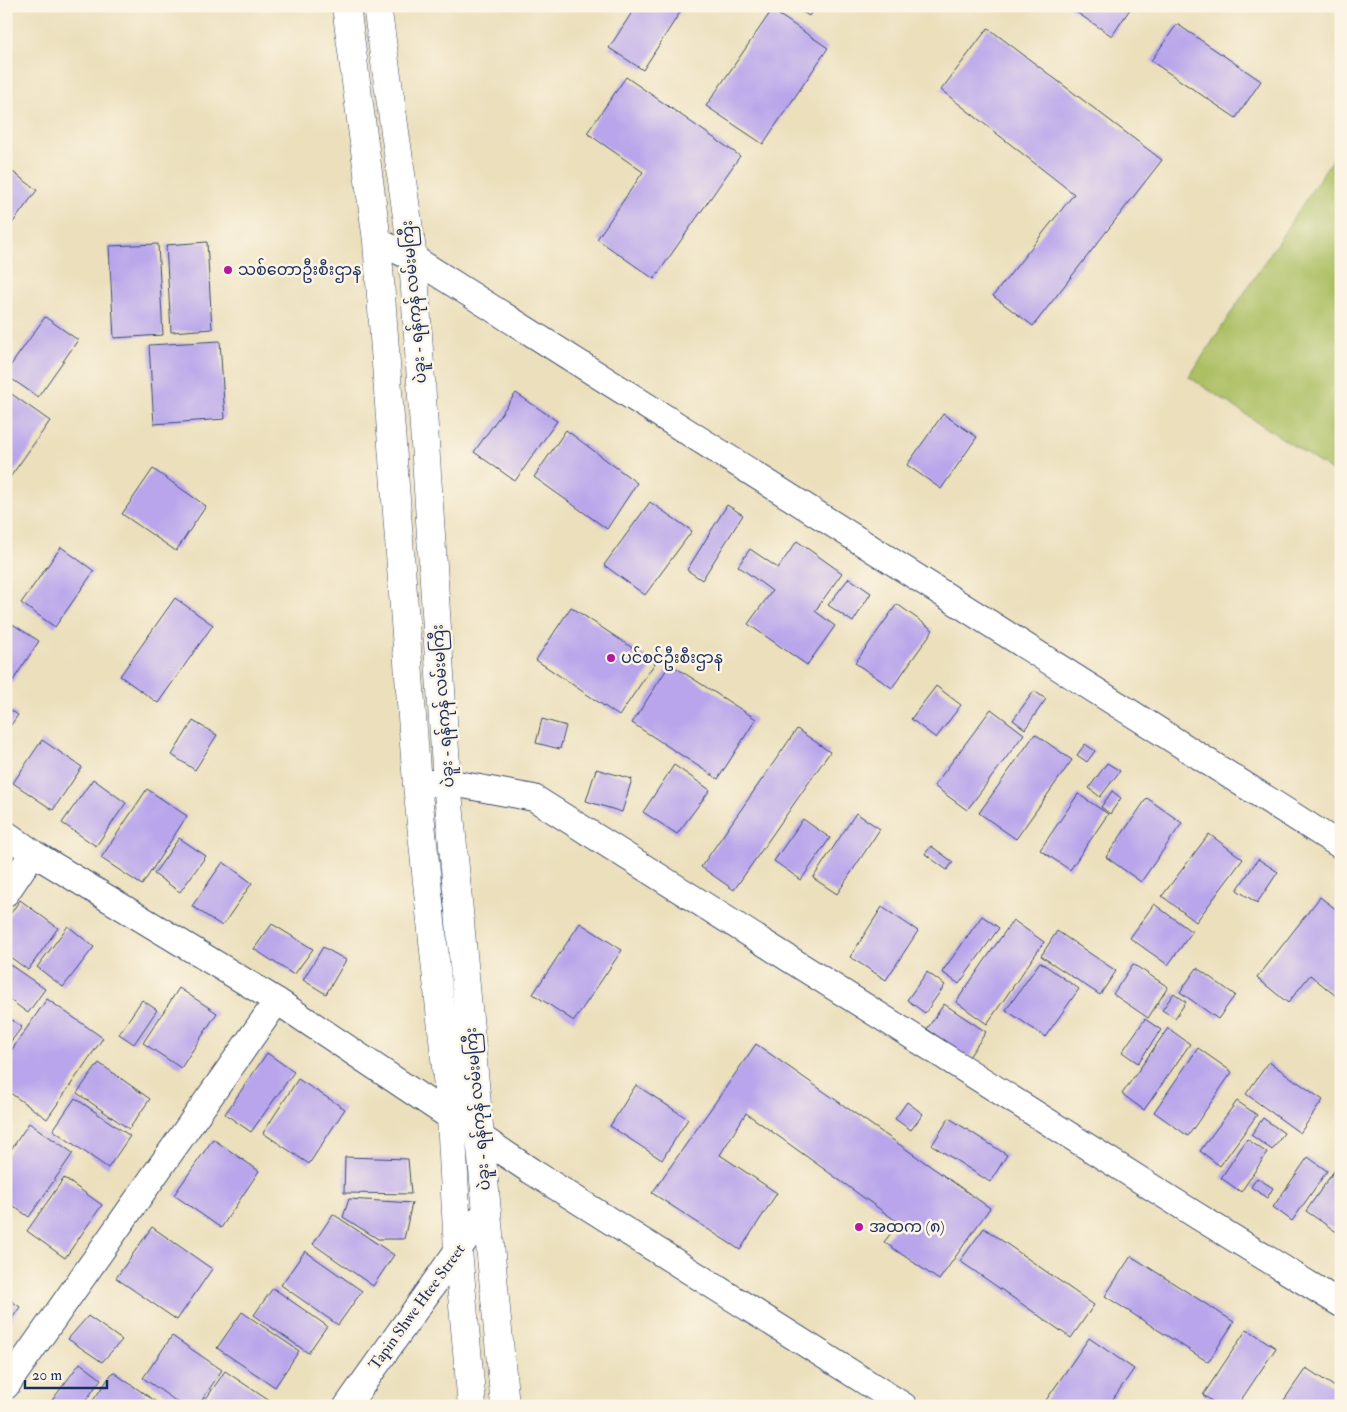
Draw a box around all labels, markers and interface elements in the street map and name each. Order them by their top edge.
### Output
street label: ပဲခူး - ရန်ကုန် လမ်းမကြီး [395,219,435,385]
place label: သစ်တောဦးစီးဌာန [238,258,361,283]
marker: သစ်တောဦးစီးဌာန [222,264,234,276]
street label: ပဲခူး - ရန်ကုန် လမ်းမကြီး [425,623,463,788]
place label: ပင်စင်ဦးစီးဌာန [621,646,723,671]
marker: ပင်စင်ဦးစီးဌာန [605,652,617,664]
street label: ပဲခူး - ရန်ကုန် လမ်းမကြီး [459,1026,499,1192]
place label: အထက (၈) [869,1217,945,1237]
marker: အထက (၈) [853,1221,865,1233]
street label: Tapin Shwe Htee Street [365,1240,470,1374]
scale bar [25,1357,108,1389]
text: 20 m [32,1366,62,1385]

